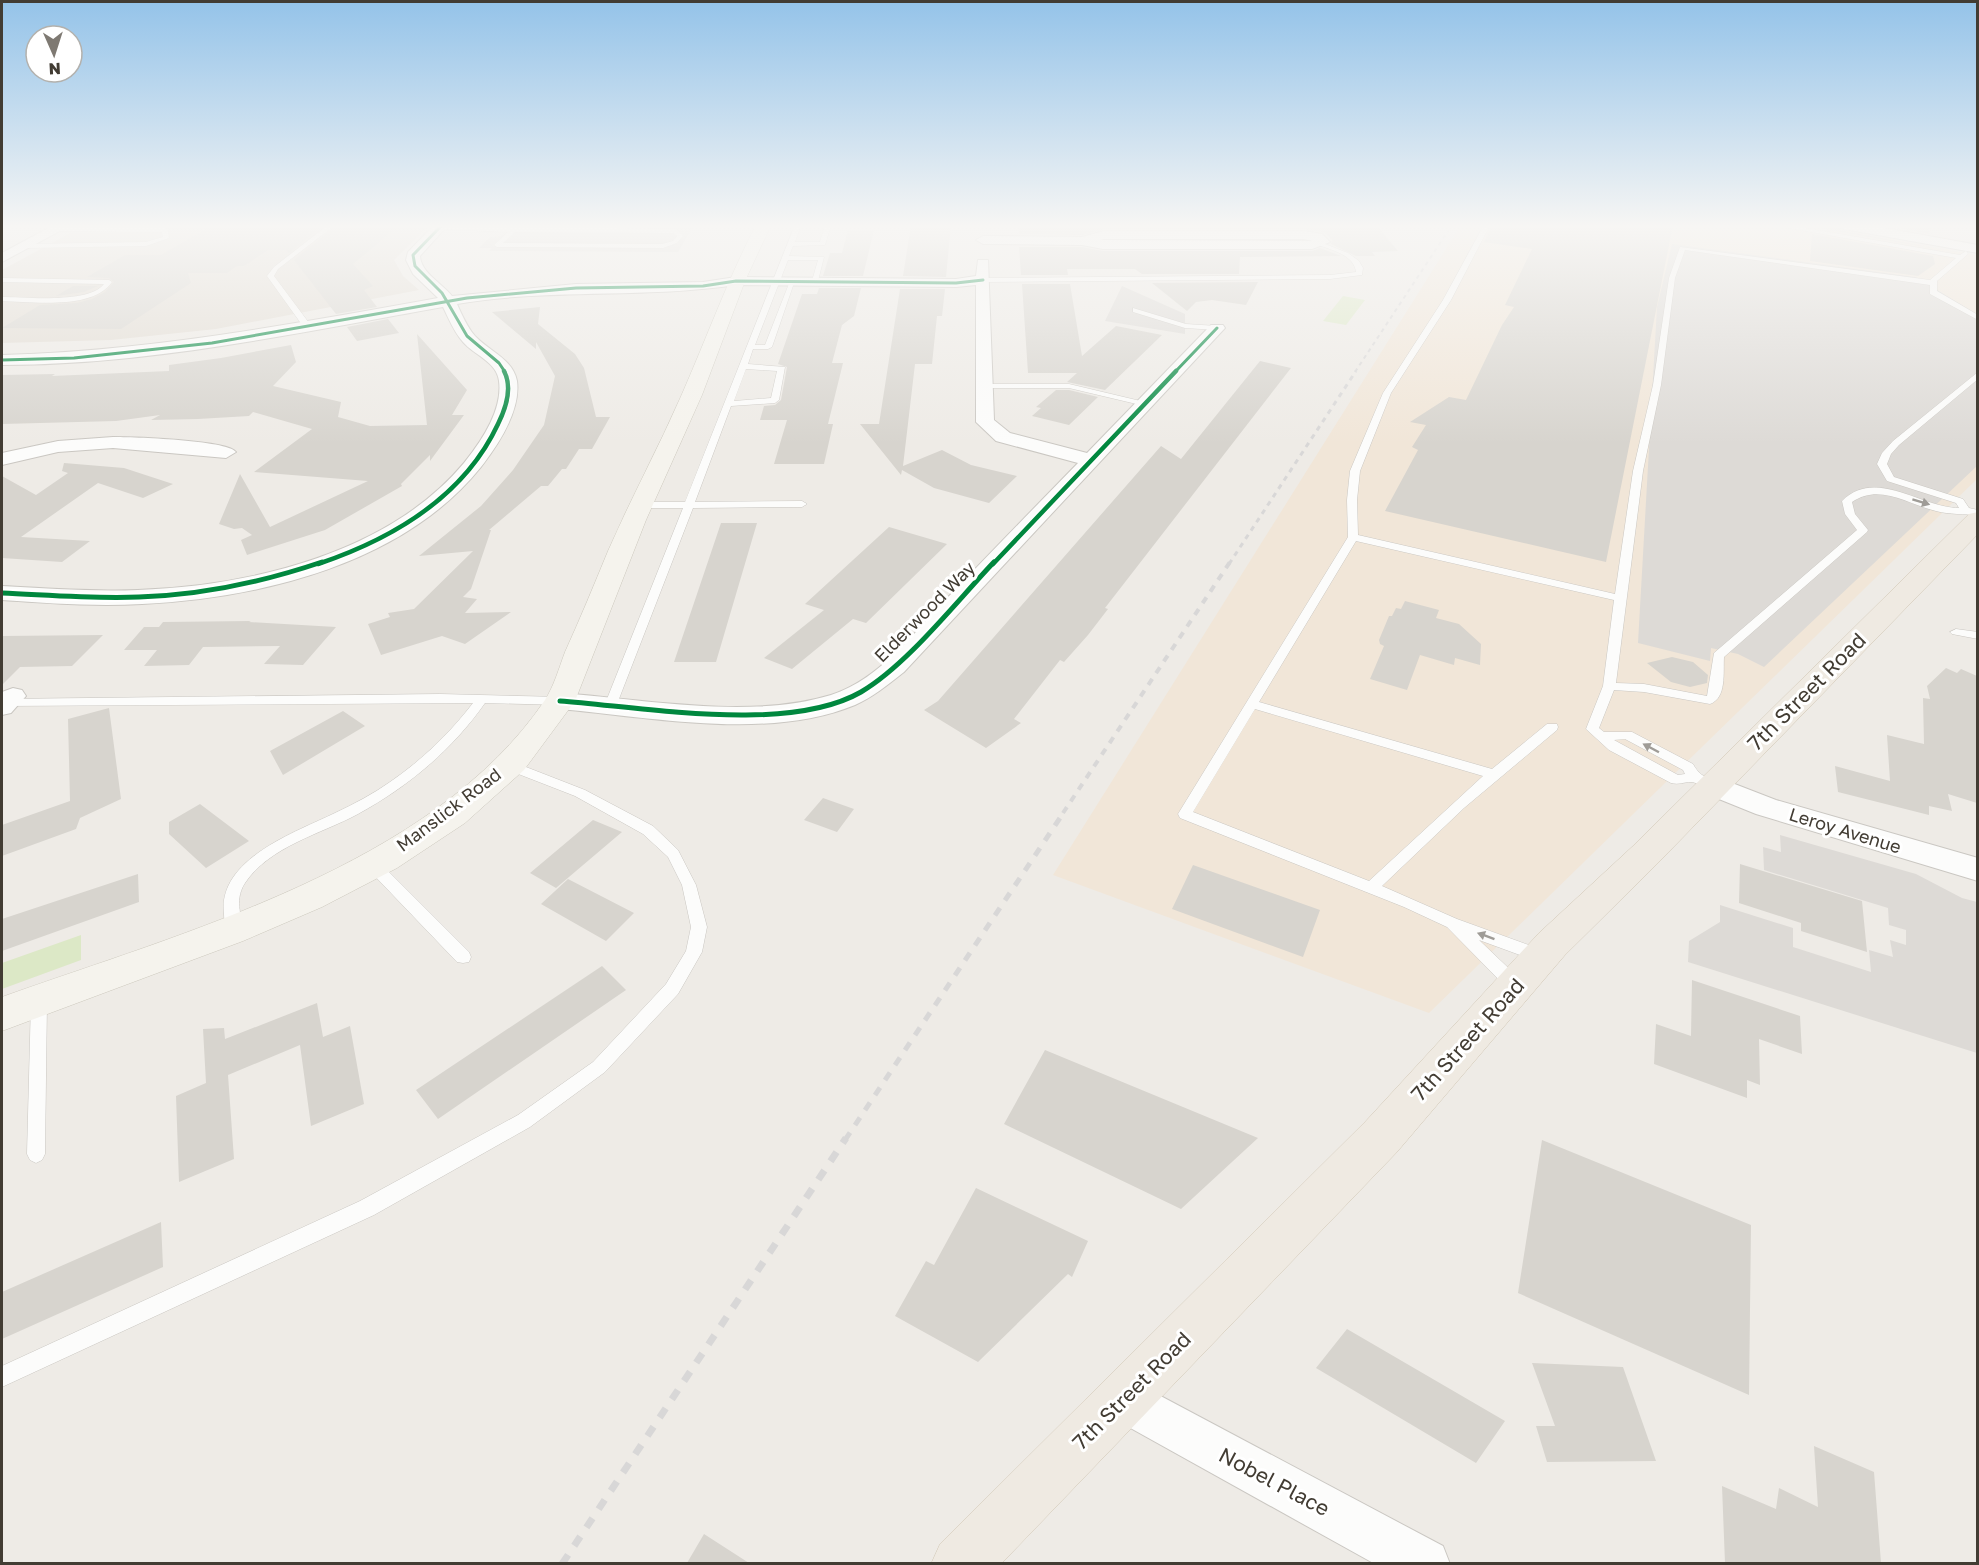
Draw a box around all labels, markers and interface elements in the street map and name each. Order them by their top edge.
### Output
north arrow [24,24,84,84]
text: N [48,59,61,79]
one-way arrow [1912,498,1930,507]
street label: Elderwood Way [869,556,979,666]
street label: 7th Street Road [1742,627,1871,756]
one-way arrow [1643,743,1660,753]
street label: Manslick Road [392,763,505,856]
street label: Leroy Avenue [1787,803,1904,858]
one-way arrow [1477,931,1495,940]
street label: 7th Street Road [1405,972,1529,1106]
street label: 7th Street Road [1067,1326,1196,1455]
street label: Nobel Place [1215,1441,1334,1521]

